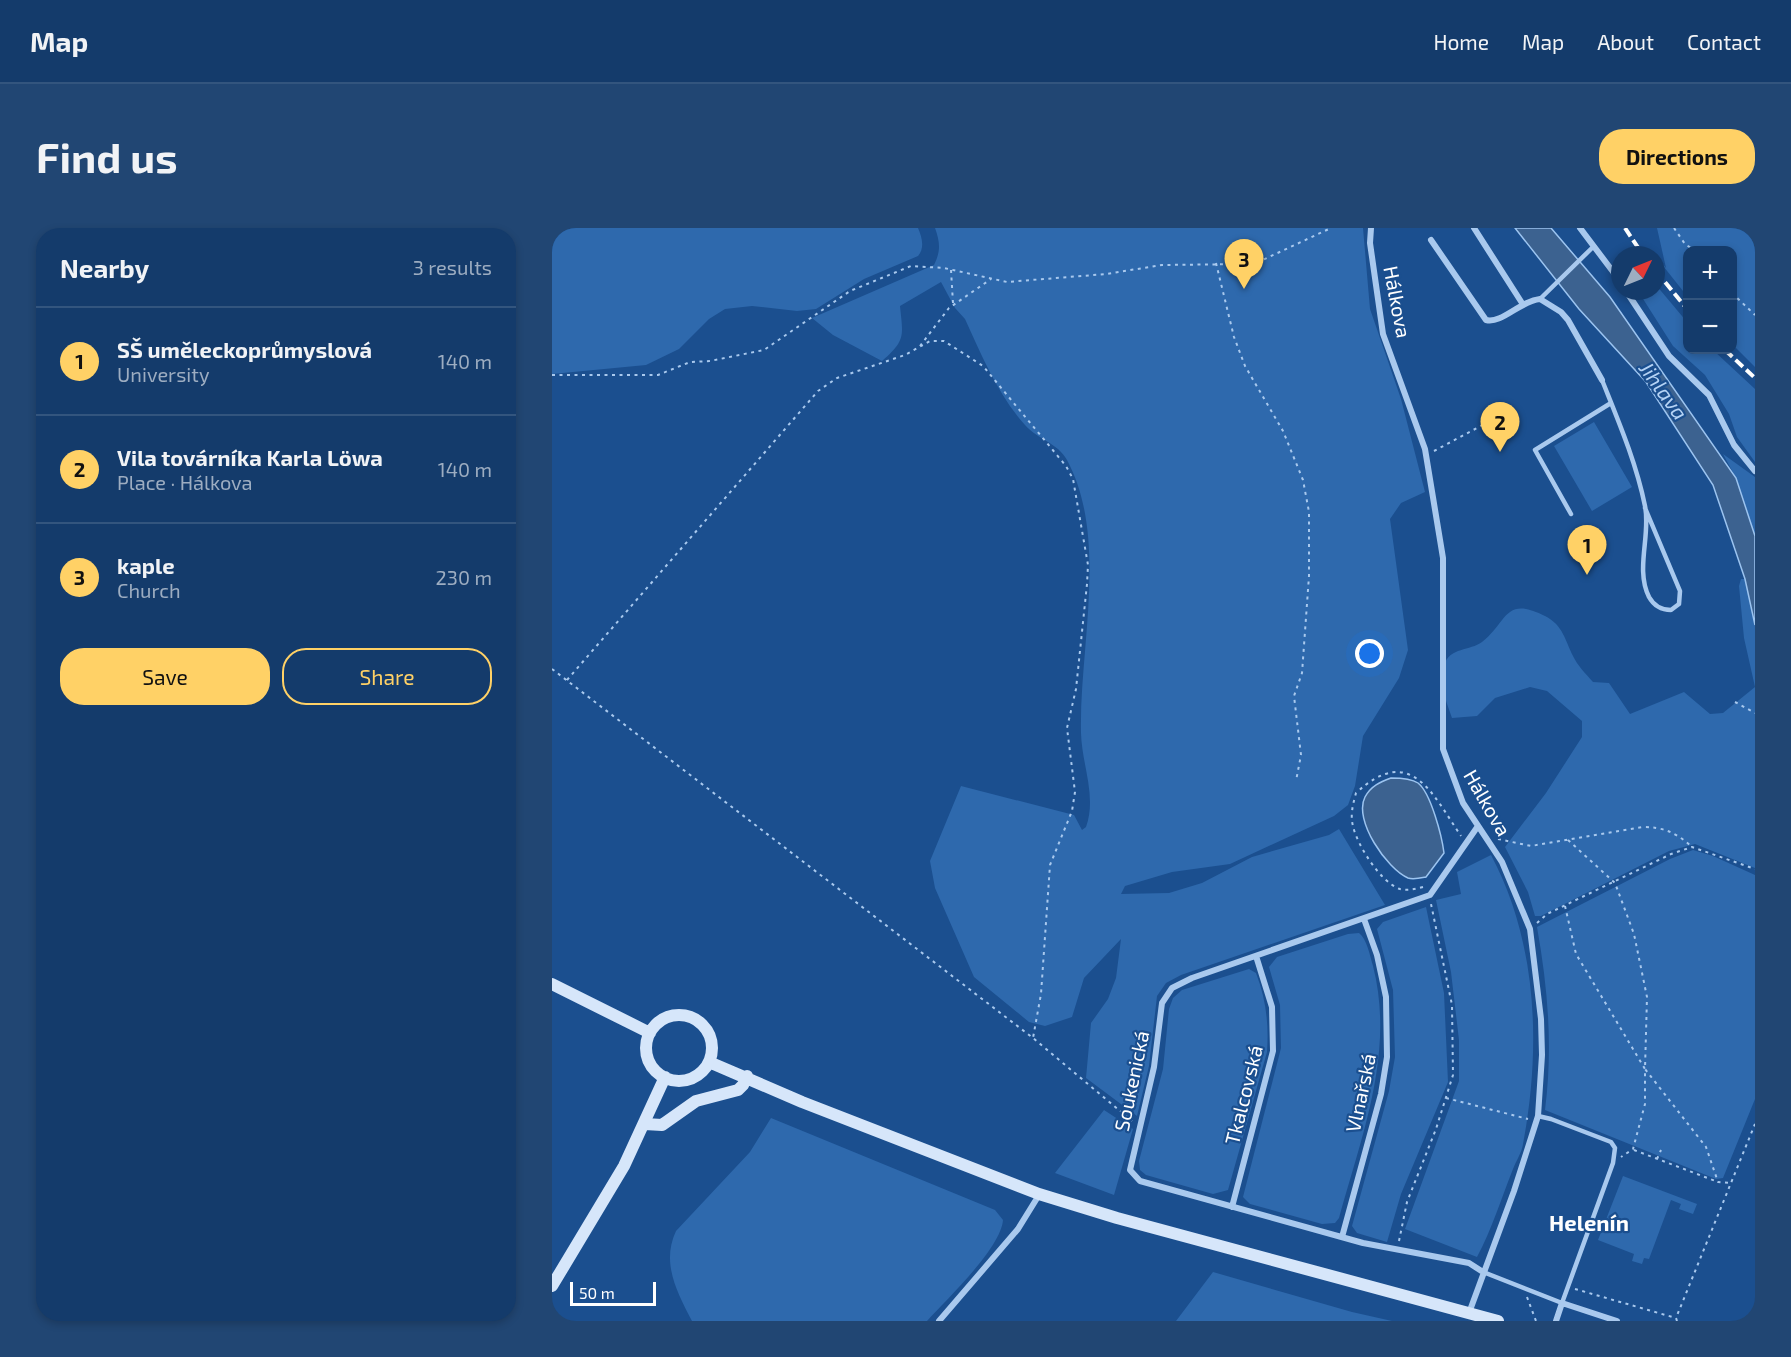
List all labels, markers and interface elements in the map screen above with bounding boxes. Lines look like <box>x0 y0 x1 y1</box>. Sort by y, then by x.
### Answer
text: Map <box>30 24 88 58</box>
text: Home <box>1433 29 1489 54</box>
text: Map <box>1522 29 1564 54</box>
text: About <box>1597 29 1654 54</box>
text: Contact <box>1687 29 1761 54</box>
button: Directions <box>1599 129 1755 184</box>
text: Find us <box>36 131 178 181</box>
pin: 3 <box>1224 239 1264 289</box>
north arrow <box>1611 246 1665 300</box>
map controls <box>1683 246 1737 354</box>
button: + <box>1683 246 1737 300</box>
text: Nearby <box>60 252 149 283</box>
text: 3 results <box>413 255 492 279</box>
street label: Hálkova <box>1379 264 1417 340</box>
button: − <box>1683 300 1737 354</box>
text: SŠ uměleckoprůmyslová <box>117 336 372 362</box>
text: 1 <box>75 349 84 373</box>
text: 140 m <box>438 349 492 373</box>
water label: Jihlava <box>1634 355 1694 424</box>
text: University <box>117 362 209 386</box>
pin: 2 <box>1480 402 1520 452</box>
text: Vila továrníka Karla Löwa <box>117 444 383 470</box>
text: 2 <box>74 457 85 481</box>
text: 140 m <box>438 457 492 481</box>
text: Place · Hálkova <box>117 470 253 494</box>
pin: 1 <box>1568 526 1606 575</box>
text: kaple <box>117 552 175 578</box>
text: 3 <box>74 565 85 589</box>
text: 230 m <box>436 565 492 589</box>
text: Church <box>117 578 181 602</box>
your location <box>1355 639 1384 668</box>
button: Save <box>60 648 270 705</box>
button: Share <box>282 648 492 705</box>
street label: Hálkova <box>1459 765 1516 840</box>
street label: Soukenická <box>1109 1028 1153 1133</box>
street label: Tkalcovská <box>1219 1043 1267 1147</box>
street label: Vlnařská <box>1340 1051 1380 1134</box>
district label: Helenín <box>1549 1209 1629 1235</box>
scale bar <box>570 1279 656 1306</box>
text: 50 m <box>579 1283 615 1302</box>

